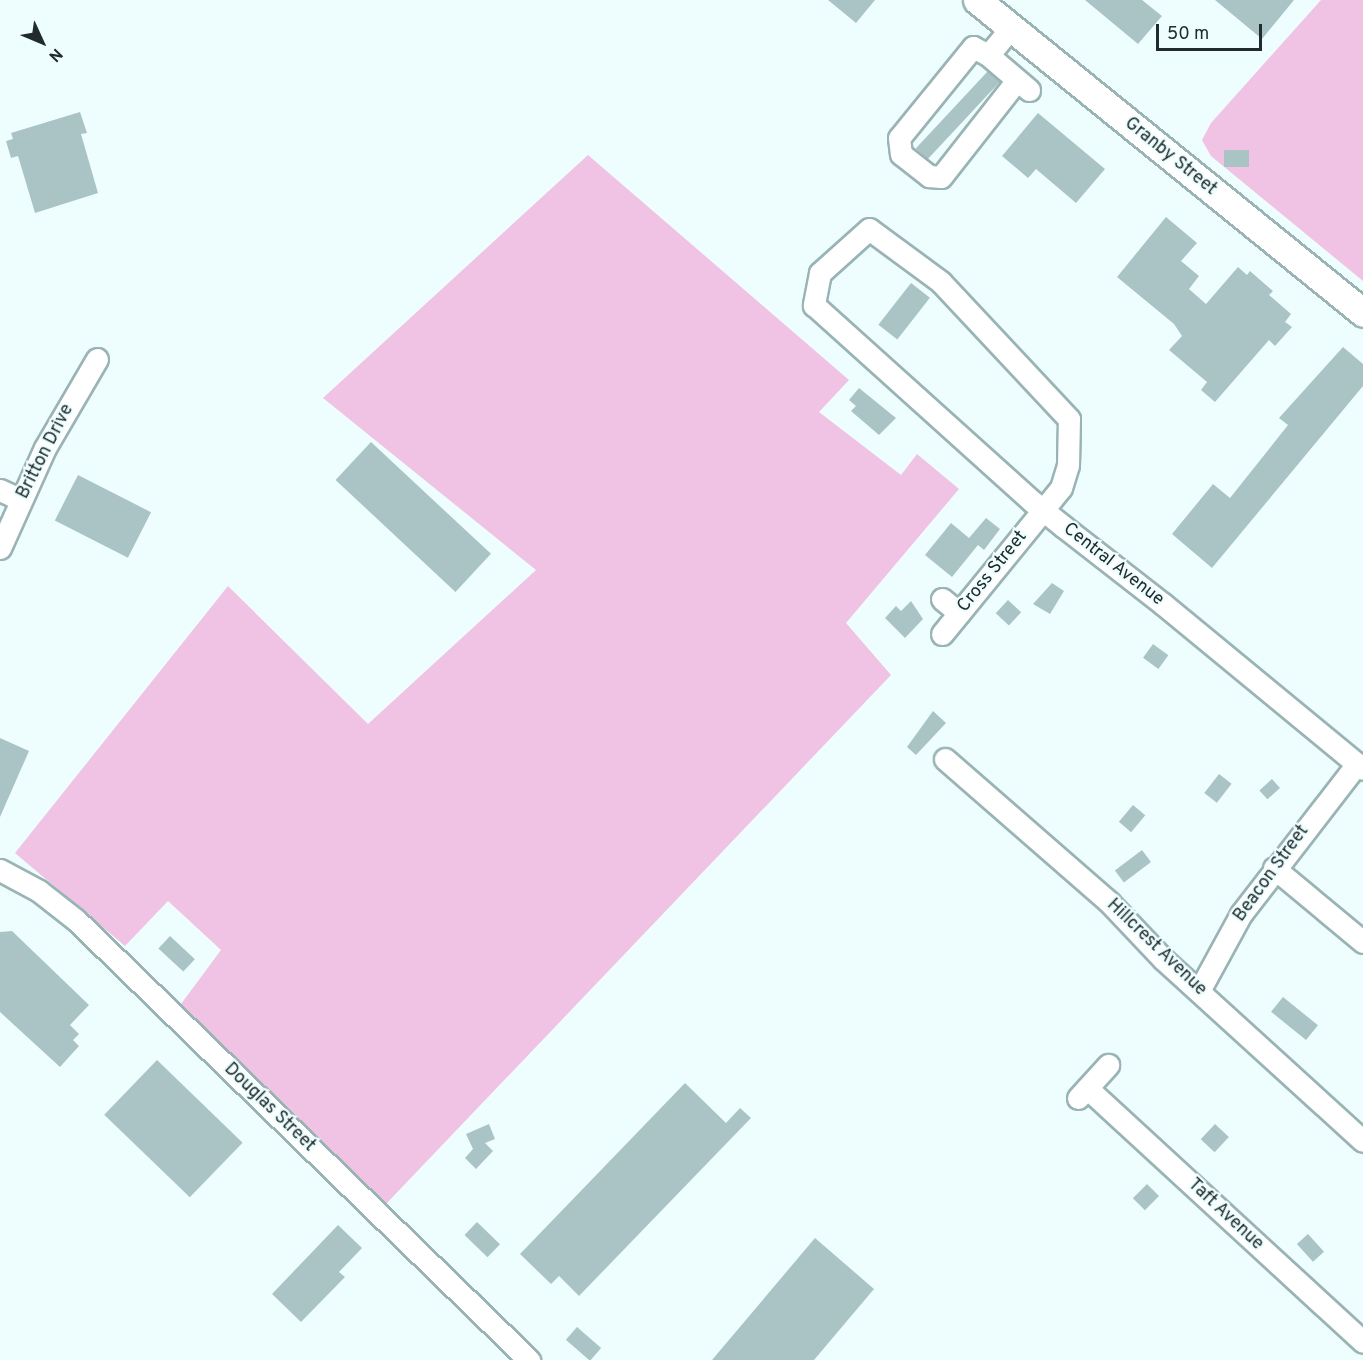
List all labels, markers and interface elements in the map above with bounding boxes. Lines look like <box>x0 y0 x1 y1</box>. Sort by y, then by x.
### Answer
north arrow <box>12 12 72 72</box>
scale bar <box>1159 12 1266 50</box>
text: 50 m <box>1167 23 1209 46</box>
text: N <box>44 43 66 66</box>
street label: Granby Street <box>1120 113 1220 201</box>
street label: Britton Drive <box>13 401 79 503</box>
street label: Central Avenue <box>1058 519 1168 611</box>
street label: Cross Street <box>954 527 1032 617</box>
street label: Beacon Street <box>1230 821 1314 927</box>
street label: Hillcrest Avenue <box>1101 895 1211 1001</box>
street label: Douglas Street <box>219 1059 319 1157</box>
street label: Taft Avenue <box>1182 1174 1268 1256</box>

